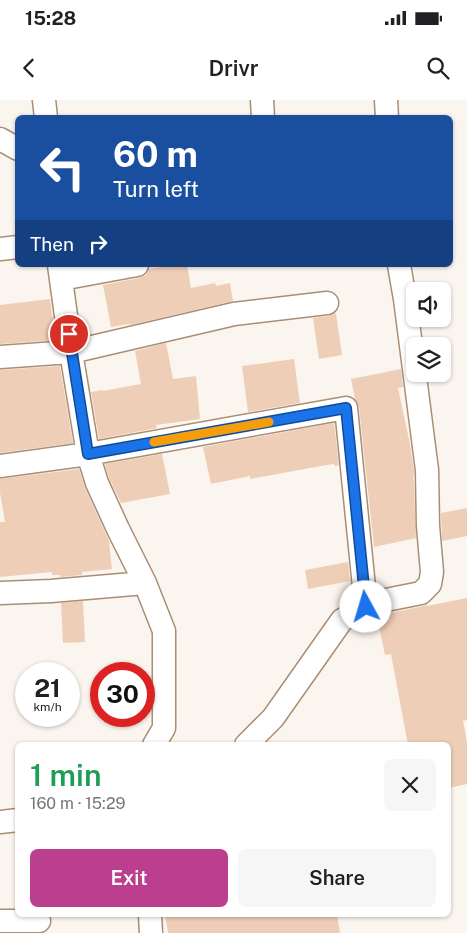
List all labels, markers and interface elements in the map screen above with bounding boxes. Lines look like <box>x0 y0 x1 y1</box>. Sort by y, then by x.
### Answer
text: 15:28 <box>25 7 76 29</box>
icon: back <box>15 54 43 82</box>
icon: search <box>424 54 452 82</box>
text: Drivr <box>208 55 259 81</box>
text: 60 m <box>113 134 198 175</box>
icon: left <box>30 135 95 200</box>
text: Turn left <box>113 176 199 202</box>
icon: right <box>84 230 112 258</box>
text: Then <box>30 233 74 255</box>
map controls <box>406 282 451 382</box>
button: sound <box>406 282 451 327</box>
pin <box>48 313 90 355</box>
icon: arrive <box>55 320 83 348</box>
button: layers <box>406 337 451 382</box>
position arrow <box>339 580 391 632</box>
speed limit sign: 30 <box>90 662 155 727</box>
text: 21 <box>34 673 61 703</box>
text: km/h <box>33 700 62 714</box>
text: 1 min <box>30 757 101 793</box>
button: close <box>384 759 436 811</box>
text: 160 m · 15:29 <box>30 794 125 813</box>
button: Exit <box>30 849 228 907</box>
button: Share <box>238 849 436 907</box>

